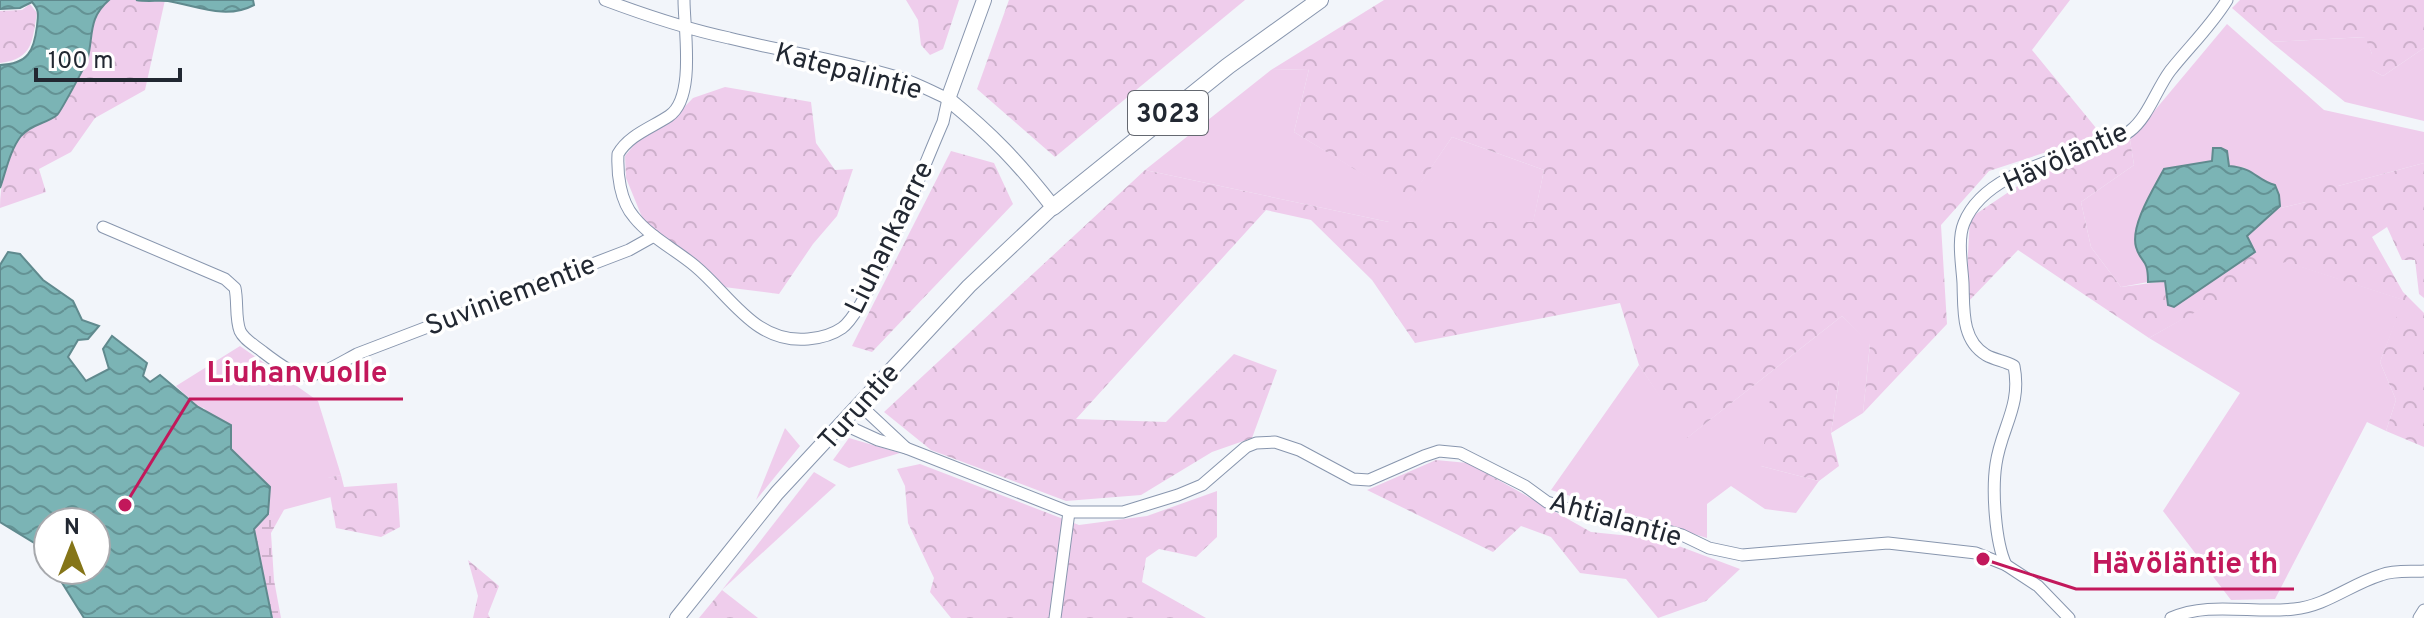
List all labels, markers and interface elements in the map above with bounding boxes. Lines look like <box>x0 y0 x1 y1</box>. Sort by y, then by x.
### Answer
scale bar <box>36 32 180 82</box>
street label: Katepalintie <box>771 36 926 110</box>
text: 100 m <box>48 47 114 77</box>
road number: 3023 <box>1128 91 1208 135</box>
street label: Hävöläntie <box>1998 115 2134 202</box>
street label: Liuhankaarre <box>838 156 943 321</box>
street label: Suviniementie <box>421 248 601 346</box>
callout: Liuhanvuolle <box>190 345 403 399</box>
text: Liuhanvuolle <box>207 356 387 393</box>
street label: Turuntie <box>812 357 909 459</box>
street label: Ahtialantie <box>1545 485 1686 557</box>
north arrow <box>32 506 112 586</box>
text: N <box>64 515 80 542</box>
callout: Hävöläntie th <box>2076 535 2294 589</box>
text: Hävöläntie th <box>2092 547 2278 584</box>

